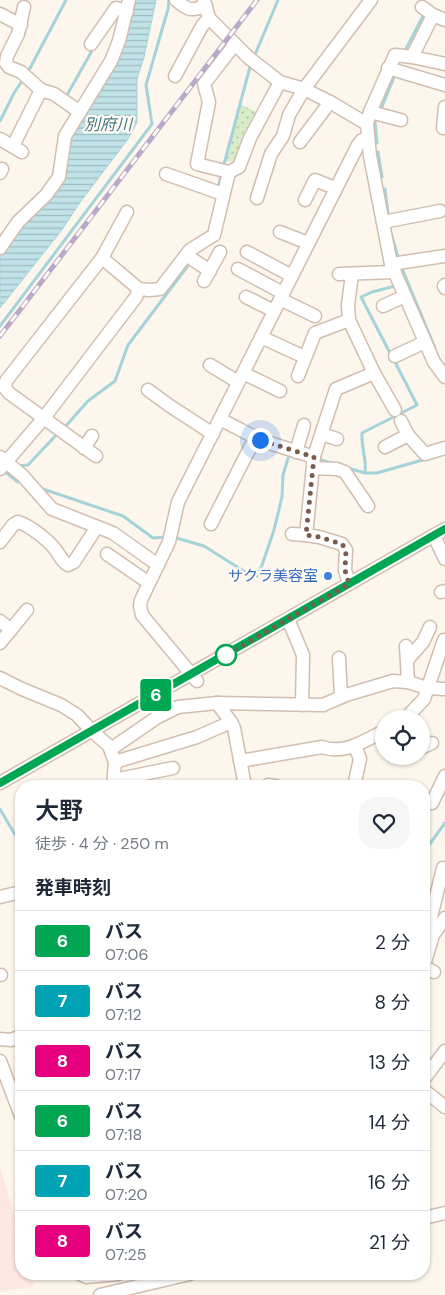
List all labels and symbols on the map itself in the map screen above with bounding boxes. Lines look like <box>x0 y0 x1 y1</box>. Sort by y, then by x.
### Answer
water label: 別府川 <box>84 114 134 135</box>
your location <box>248 428 273 453</box>
place label: サクラ美容室 <box>228 566 318 586</box>
marker: サクラ美容室 <box>322 570 334 582</box>
unlabelled marker <box>215 644 237 666</box>
line badge: 6 <box>140 679 172 711</box>

